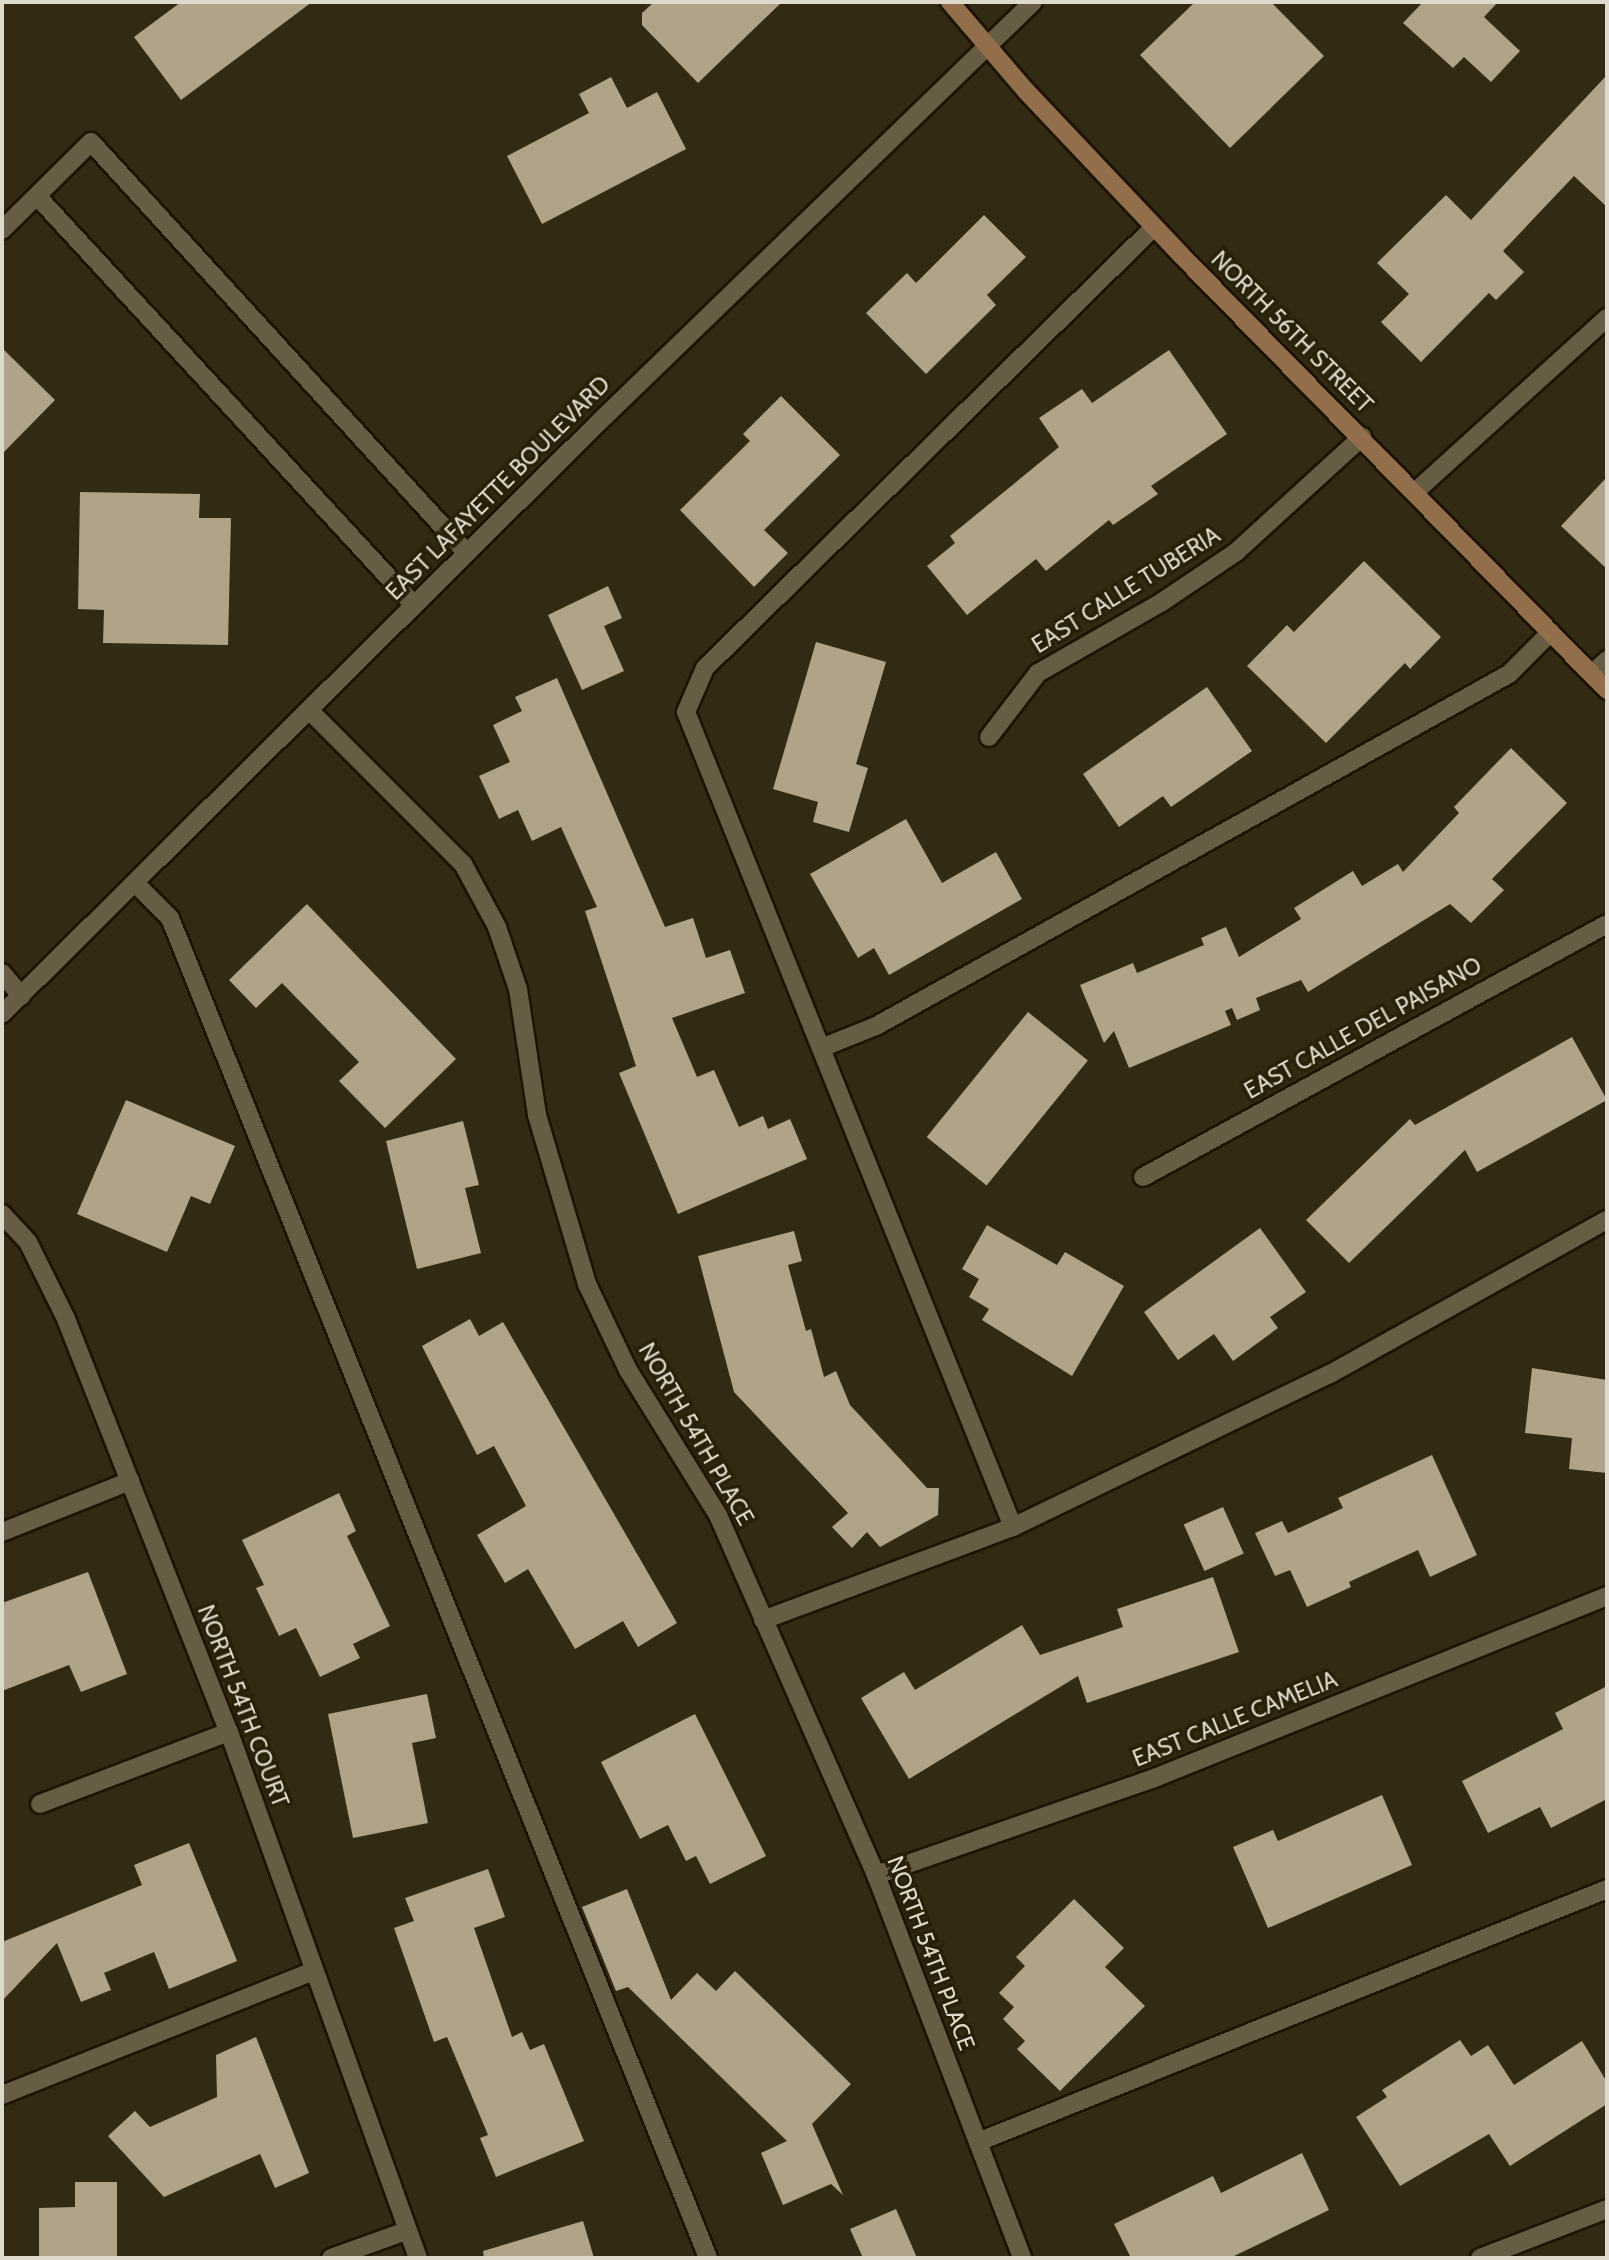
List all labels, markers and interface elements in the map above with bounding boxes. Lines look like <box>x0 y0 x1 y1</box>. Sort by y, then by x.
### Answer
street label: NORTH 56TH STREET <box>1206 246 1378 418</box>
street label: EAST LAFAYETTE BOULEVARD <box>380 370 616 606</box>
street label: EAST CALLE TUBERIA <box>1027 521 1225 659</box>
street label: EAST CALLE DEL PAISANO <box>1240 951 1486 1105</box>
street label: NORTH 54TH PLACE <box>633 1338 759 1530</box>
street label: NORTH 54TH COURT <box>192 1601 294 1811</box>
street label: EAST CALLE CAMELIA <box>1129 1665 1341 1773</box>
street label: NORTH 54TH PLACE <box>881 1852 981 2054</box>

